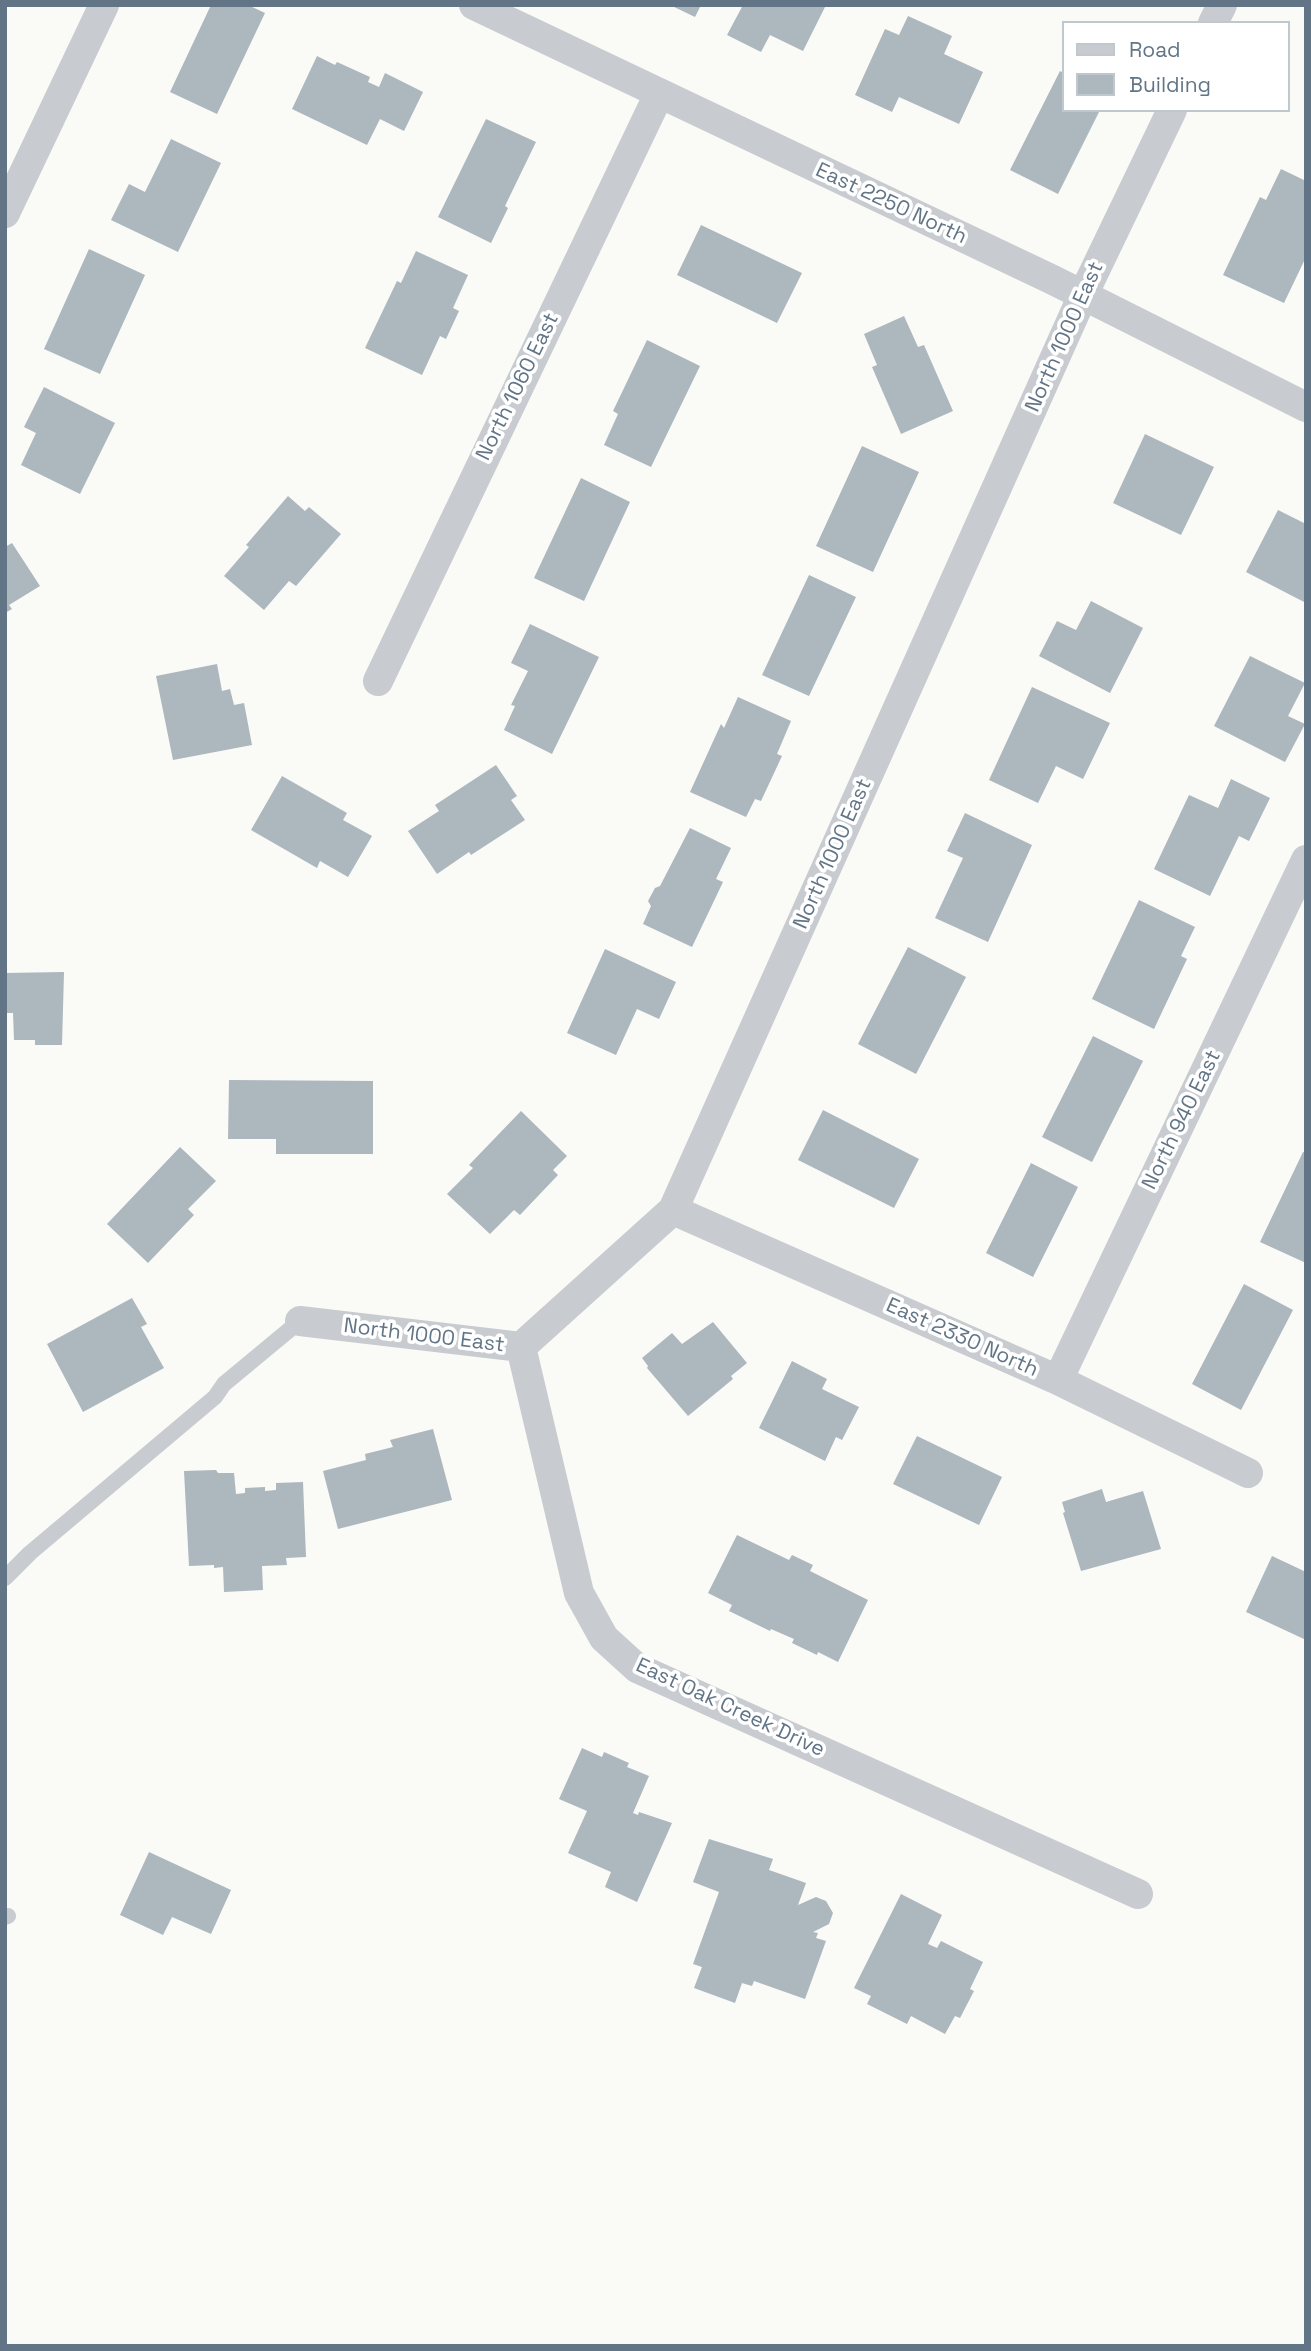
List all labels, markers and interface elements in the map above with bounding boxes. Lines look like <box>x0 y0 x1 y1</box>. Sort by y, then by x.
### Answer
legend <box>1062 21 1290 112</box>
text: Road <box>1129 36 1181 63</box>
text: Building <box>1129 71 1211 98</box>
street label: East 2250 North <box>811 158 971 250</box>
street label: North 1000 East <box>1021 258 1109 416</box>
street label: North 1060 East <box>471 309 565 465</box>
street label: North 1000 East <box>789 775 877 933</box>
street label: North 940 East <box>1137 1046 1227 1194</box>
street label: East 2330 North <box>882 1293 1042 1383</box>
street label: North 1000 East <box>342 1314 506 1358</box>
street label: East Oak Creek Drive <box>632 1653 828 1763</box>

